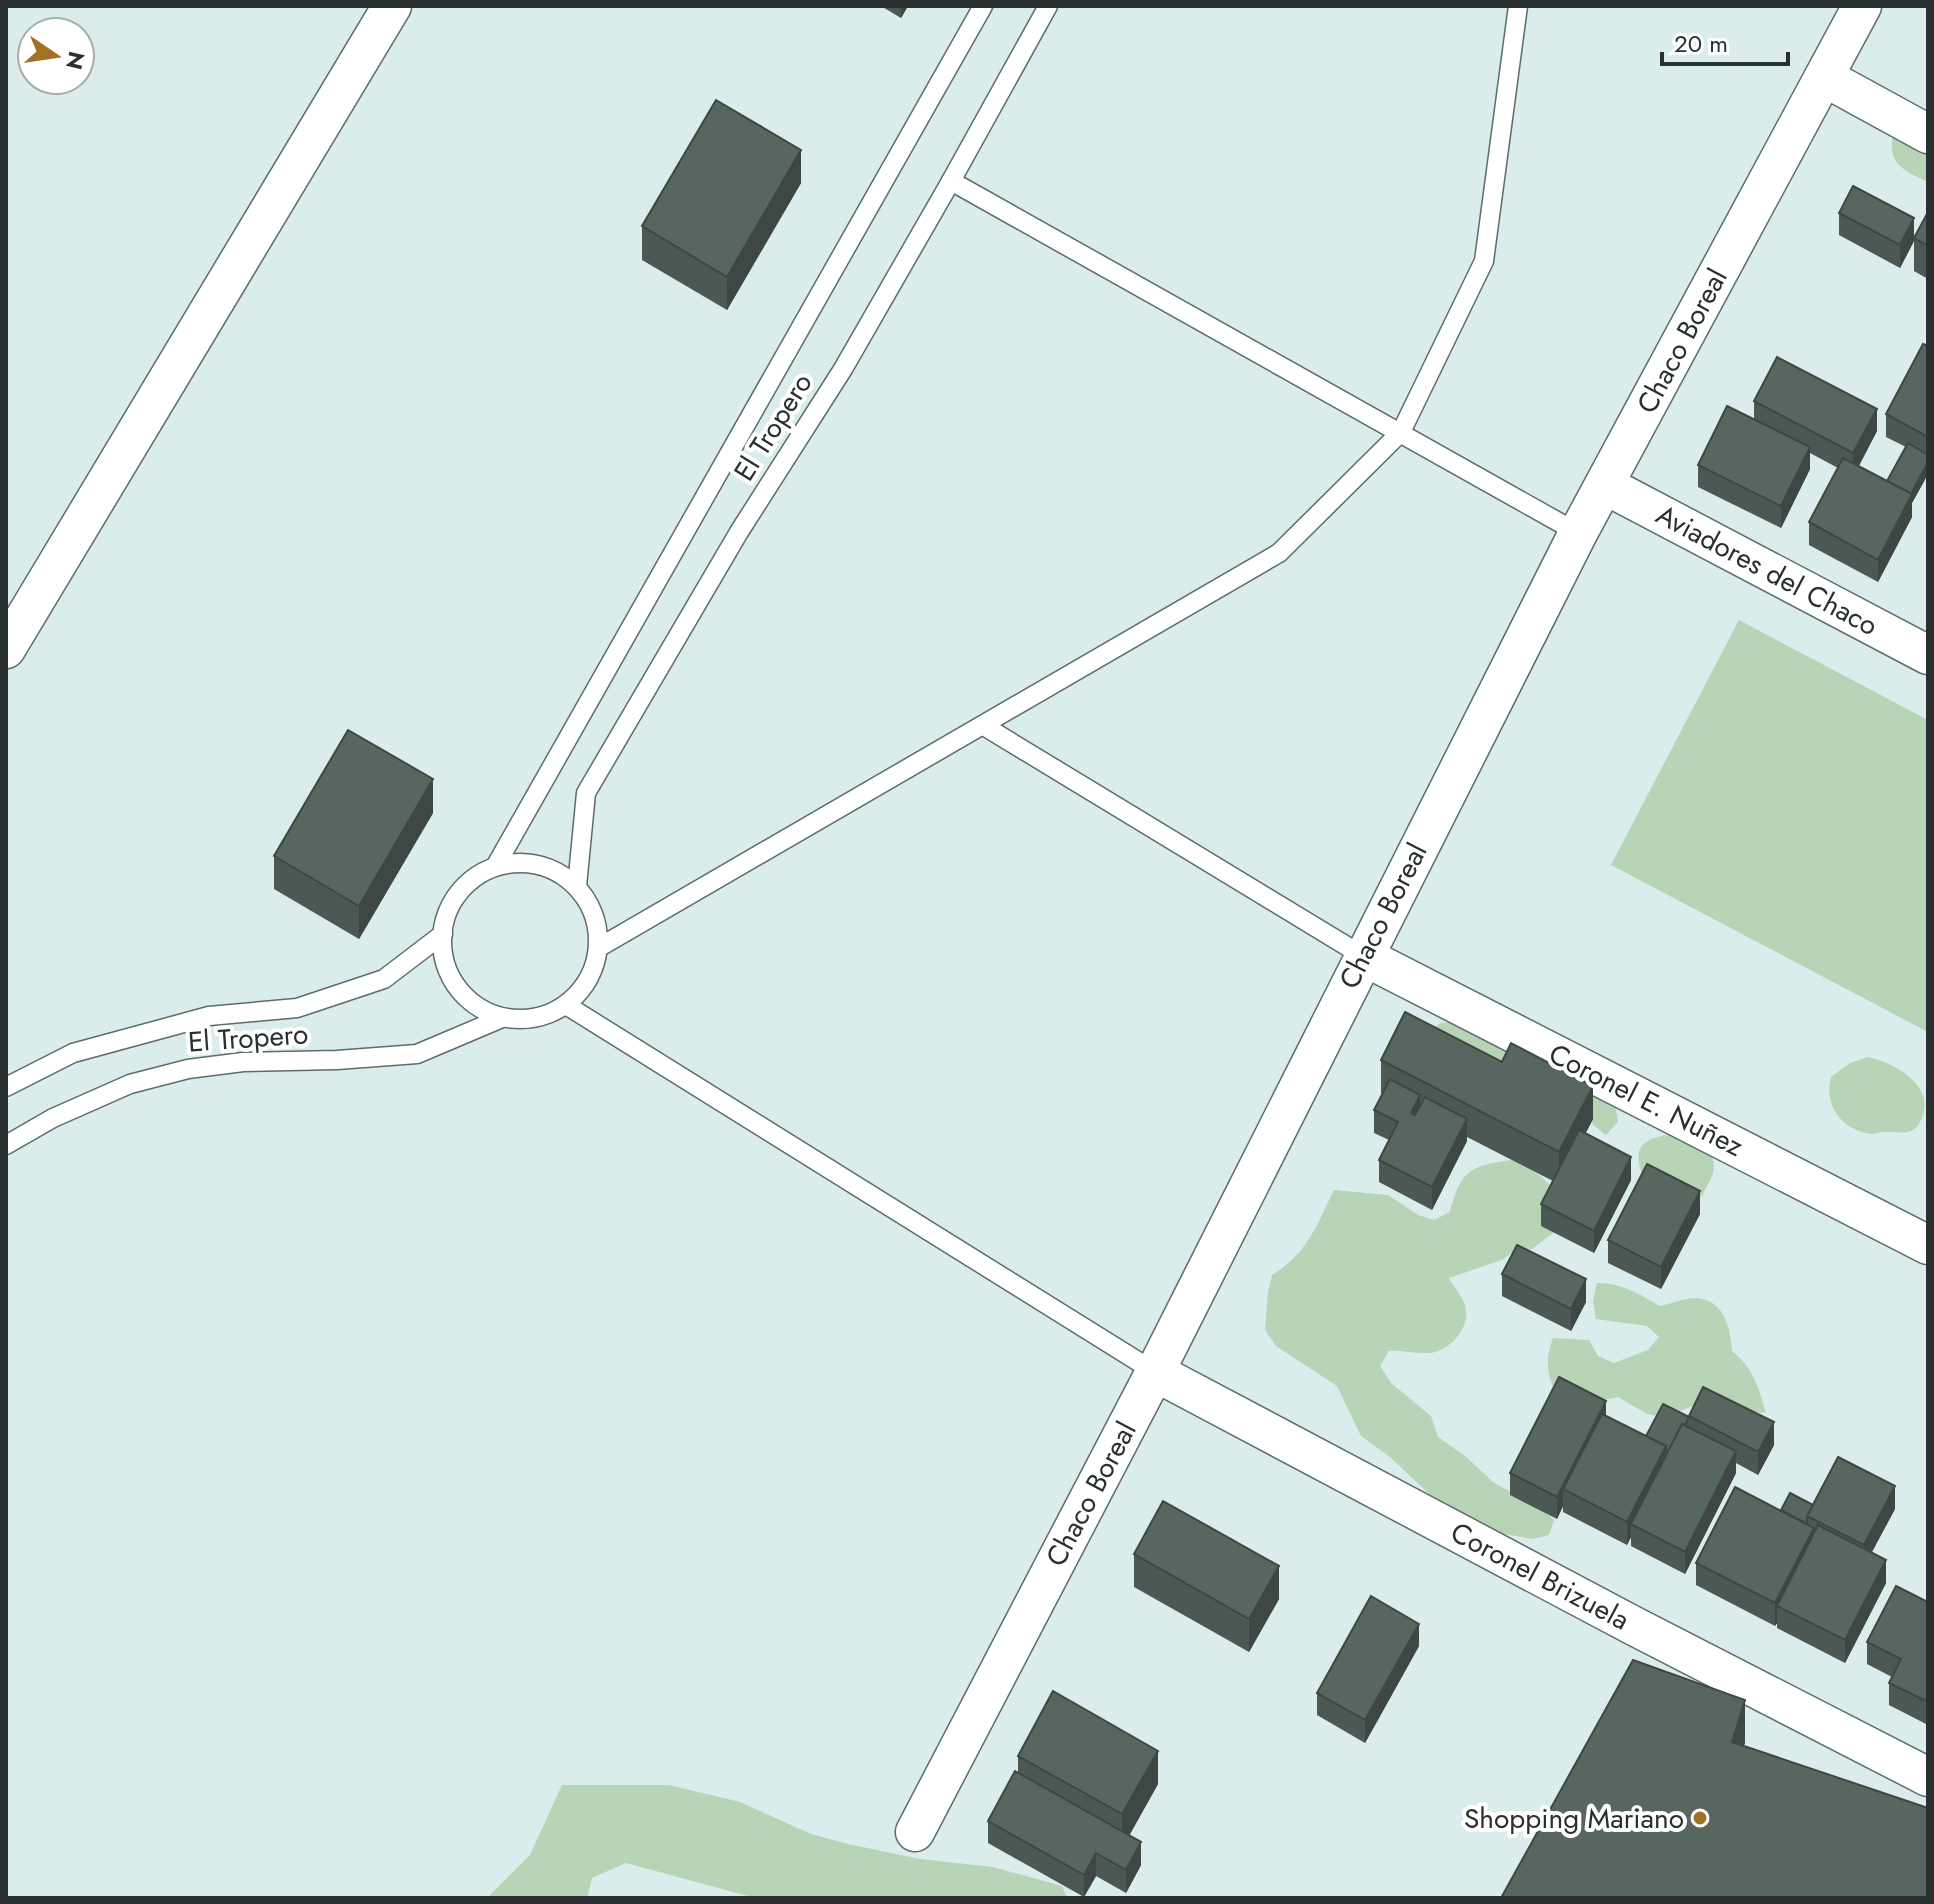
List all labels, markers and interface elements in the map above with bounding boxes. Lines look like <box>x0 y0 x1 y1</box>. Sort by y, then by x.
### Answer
north arrow <box>16 16 96 96</box>
scale bar <box>1662 16 1788 66</box>
text: 20 m <box>1674 26 1728 61</box>
text: N <box>58 48 93 73</box>
street label: Chaco Boreal <box>1627 261 1737 421</box>
street label: El Tropero <box>724 365 822 489</box>
street label: Aviadores del Chaco <box>1649 494 1885 646</box>
street label: Chaco Boreal <box>1329 836 1437 996</box>
street label: El Tropero <box>187 1013 309 1063</box>
street label: Coronel E. Nuñez <box>1542 1033 1750 1167</box>
street label: Chaco Boreal <box>1036 1414 1146 1574</box>
street label: Coronel Brizuela <box>1443 1512 1637 1640</box>
place label: Shopping Mariano <box>1464 1798 1684 1839</box>
marker: Shopping Mariano <box>1691 1809 1709 1827</box>

